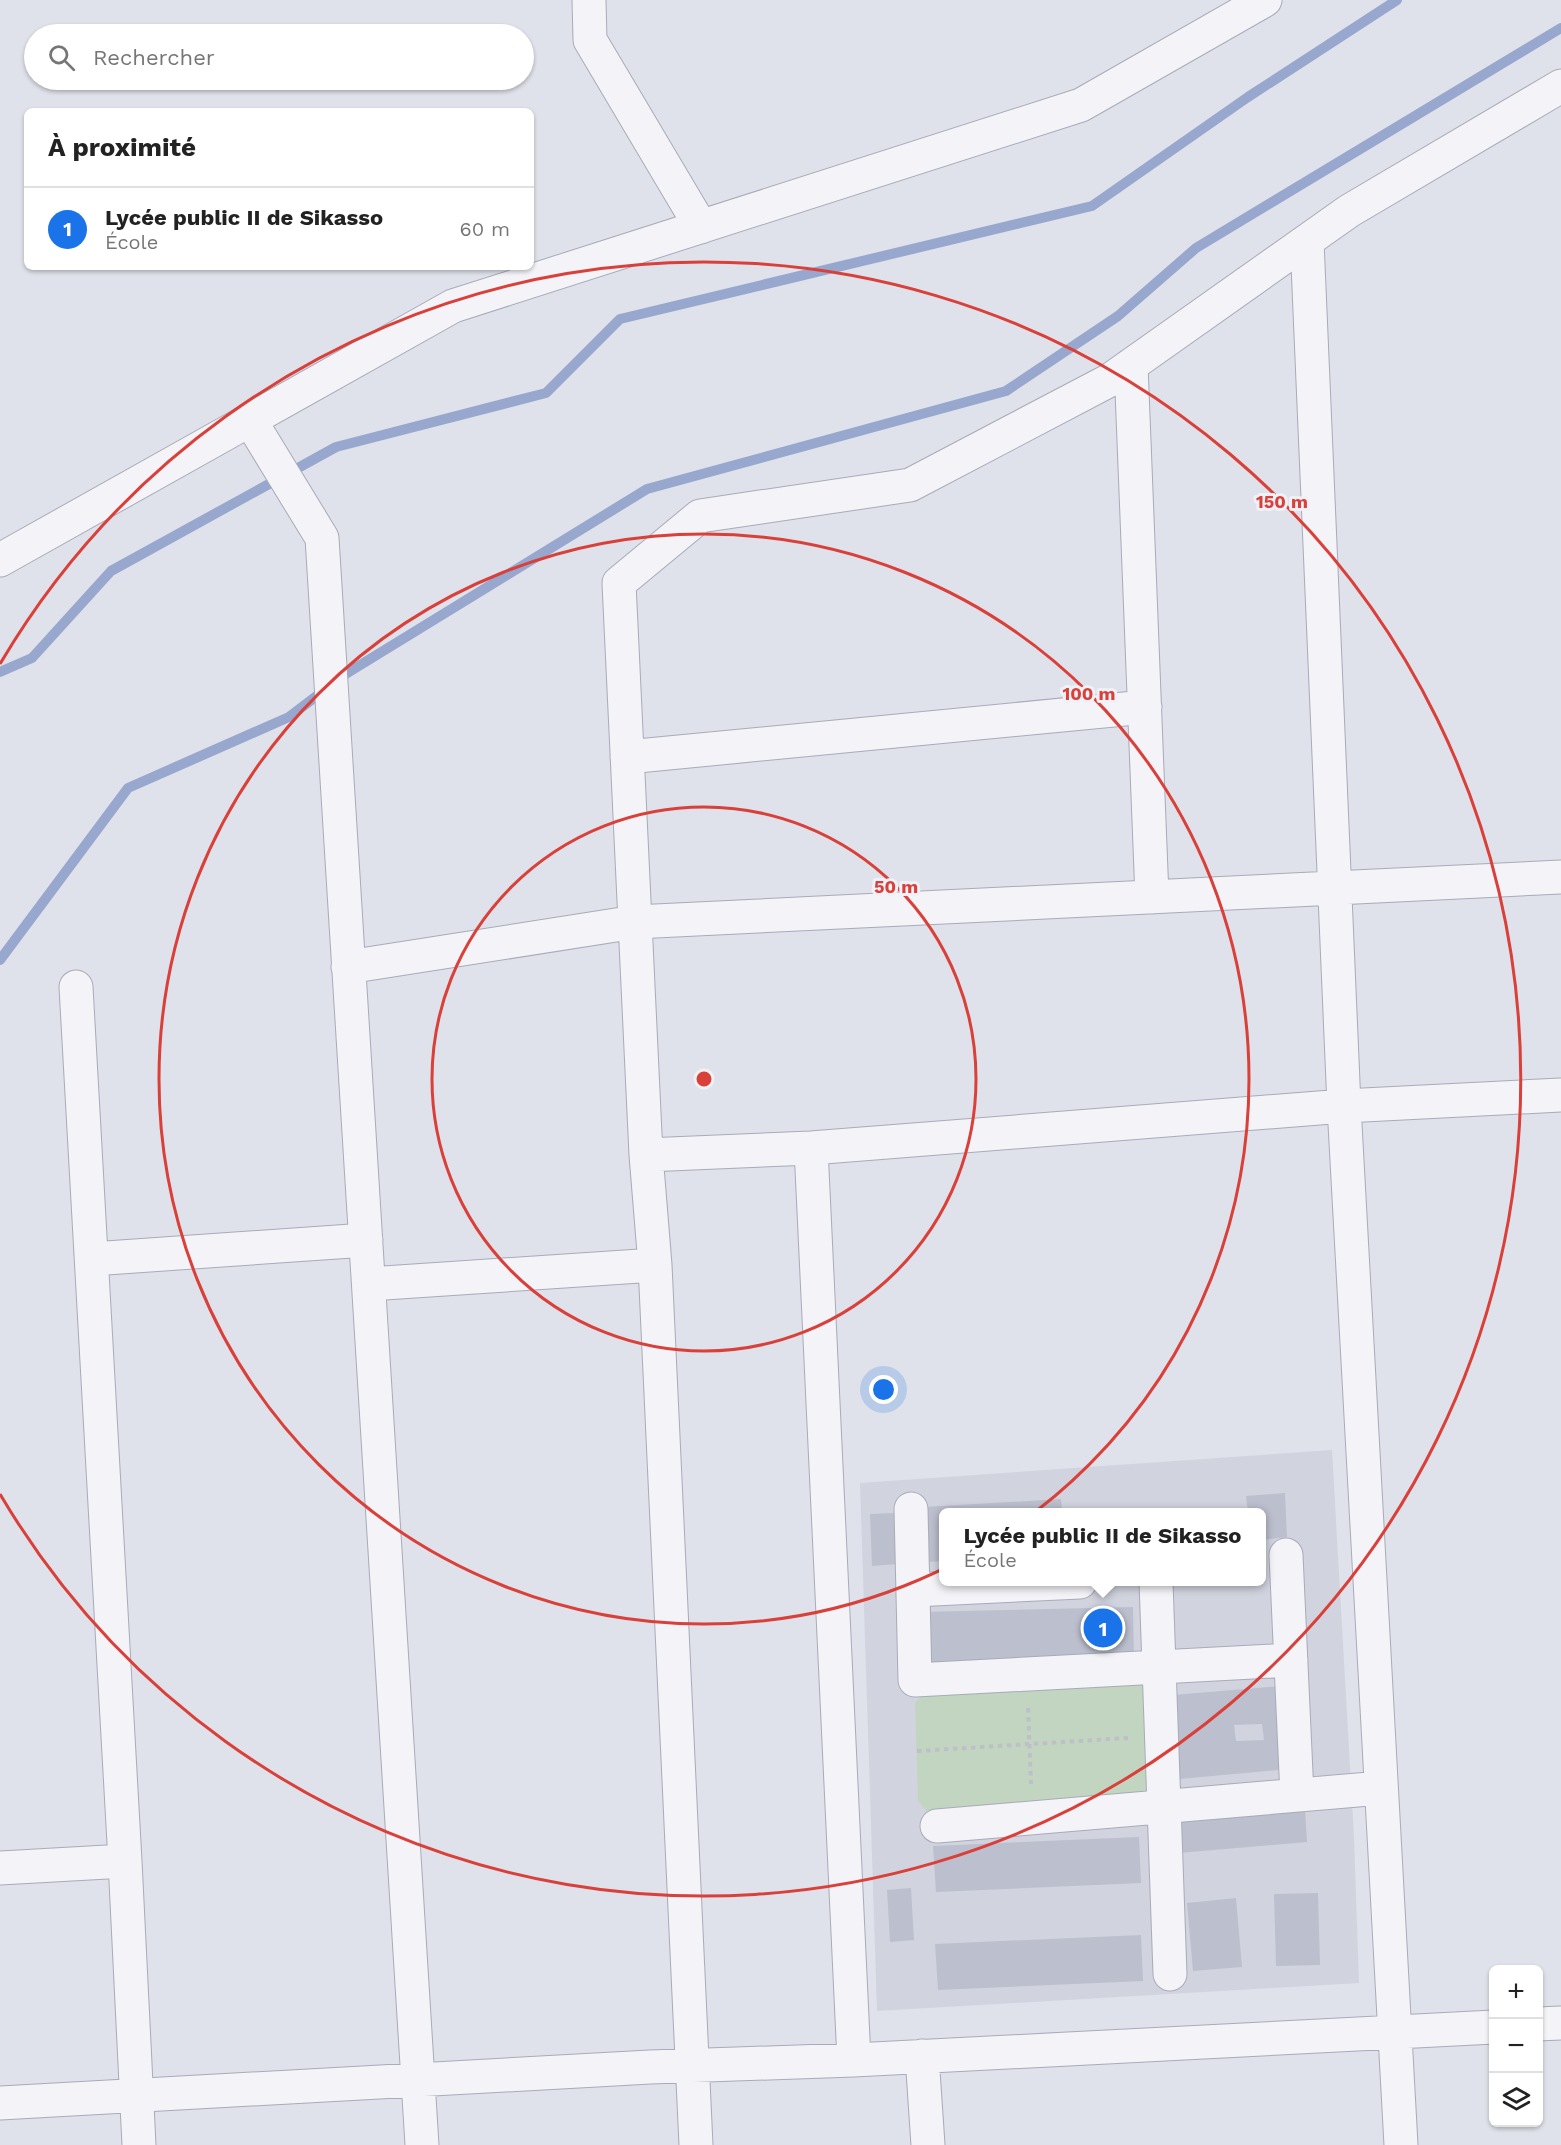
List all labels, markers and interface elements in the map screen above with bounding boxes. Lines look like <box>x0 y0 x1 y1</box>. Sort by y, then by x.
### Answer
search box <box>24 24 534 90</box>
icon: search <box>45 41 78 74</box>
text: Rechercher <box>93 45 215 70</box>
text: À proximité <box>48 132 196 162</box>
text: Lycée public II de Sikasso <box>105 205 383 230</box>
text: 1 <box>63 217 72 241</box>
text: 60 m <box>460 217 510 241</box>
text: École <box>105 230 158 254</box>
text: 150 m <box>1256 491 1308 512</box>
text: 100 m <box>1062 683 1116 704</box>
text: 50 m <box>874 876 918 897</box>
centre of rings <box>694 1069 714 1089</box>
your location <box>869 1375 898 1404</box>
popup <box>939 1508 1266 1586</box>
text: Lycée public II de Sikasso <box>963 1523 1242 1548</box>
text: École <box>963 1548 1017 1572</box>
pin: 1 <box>1084 1606 1122 1650</box>
map controls <box>1489 1965 1543 2127</box>
button: + <box>1489 1965 1543 2019</box>
button: − <box>1489 2019 1543 2073</box>
button: layers <box>1489 2073 1543 2127</box>

